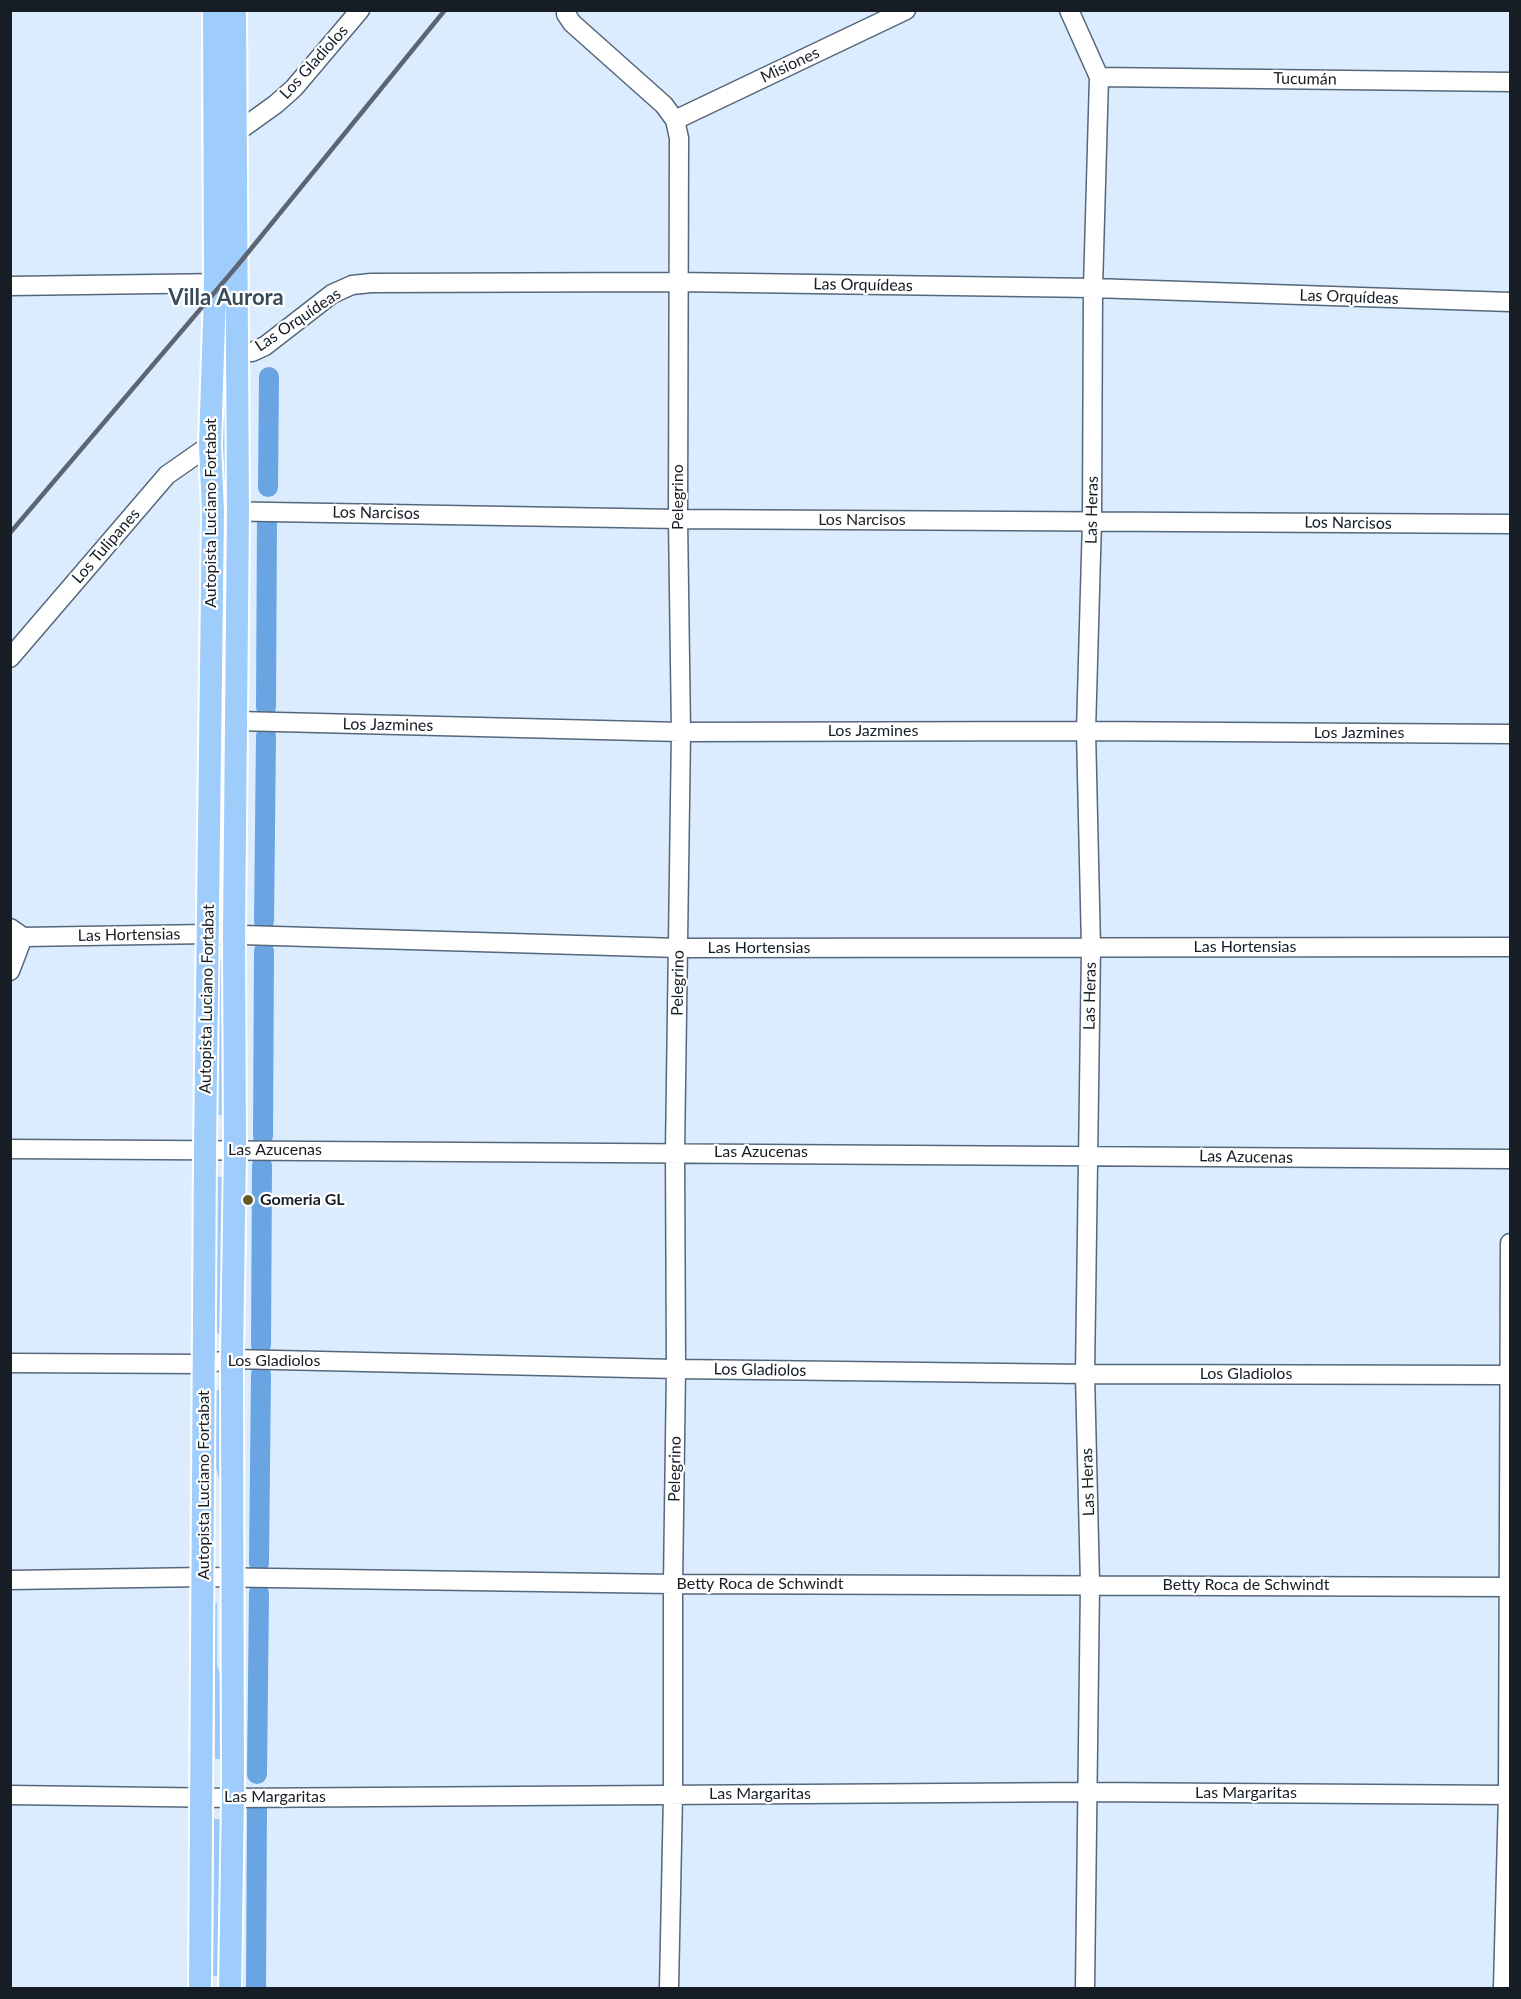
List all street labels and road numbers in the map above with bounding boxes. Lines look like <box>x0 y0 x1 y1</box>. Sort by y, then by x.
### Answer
street label: Los Gladiolos <box>276 21 352 103</box>
street label: Misiones <box>758 43 822 87</box>
street label: Tucumán <box>1273 69 1337 89</box>
street label: Las Orquídeas <box>813 275 913 295</box>
street label: Las Orquídeas <box>251 284 345 356</box>
street label: Las Orquídeas <box>1299 286 1399 308</box>
street label: Autopista Luciano Fortabat <box>201 418 221 608</box>
street label: Pelegrino <box>668 464 688 530</box>
street label: Las Heras <box>1082 476 1102 544</box>
street label: Los Narcisos <box>332 503 420 523</box>
street label: Los Tulipanes <box>68 505 144 587</box>
street label: Los Narcisos <box>818 510 906 530</box>
street label: Los Narcisos <box>1304 513 1392 533</box>
street label: Los Jazmines <box>343 715 433 735</box>
street label: Los Jazmines <box>828 721 918 741</box>
street label: Los Jazmines <box>1314 723 1404 743</box>
street label: Autopista Luciano Fortabat <box>196 904 218 1094</box>
street label: Las Hortensias <box>77 925 181 945</box>
street label: Las Hortensias <box>1194 937 1296 957</box>
street label: Las Hortensias <box>708 938 810 958</box>
street label: Pelegrino <box>668 950 688 1016</box>
street label: Las Heras <box>1080 962 1100 1030</box>
street label: Las Azucenas <box>228 1140 322 1160</box>
street label: Las Azucenas <box>714 1142 808 1162</box>
street label: Las Azucenas <box>1199 1147 1293 1167</box>
street label: Los Gladiolos <box>228 1351 320 1371</box>
street label: Los Gladiolos <box>713 1360 807 1380</box>
street label: Los Gladiolos <box>1200 1364 1292 1384</box>
street label: Autopista Luciano Fortabat <box>194 1390 214 1580</box>
street label: Pelegrino <box>665 1436 685 1502</box>
street label: Las Heras <box>1077 1448 1099 1516</box>
street label: Betty Roca de Schwindt <box>677 1574 843 1594</box>
street label: Betty Roca de Schwindt <box>1163 1575 1329 1595</box>
street label: Las Margaritas <box>1195 1783 1297 1803</box>
street label: Las Margaritas <box>709 1784 811 1804</box>
street label: Las Margaritas <box>224 1787 326 1807</box>

